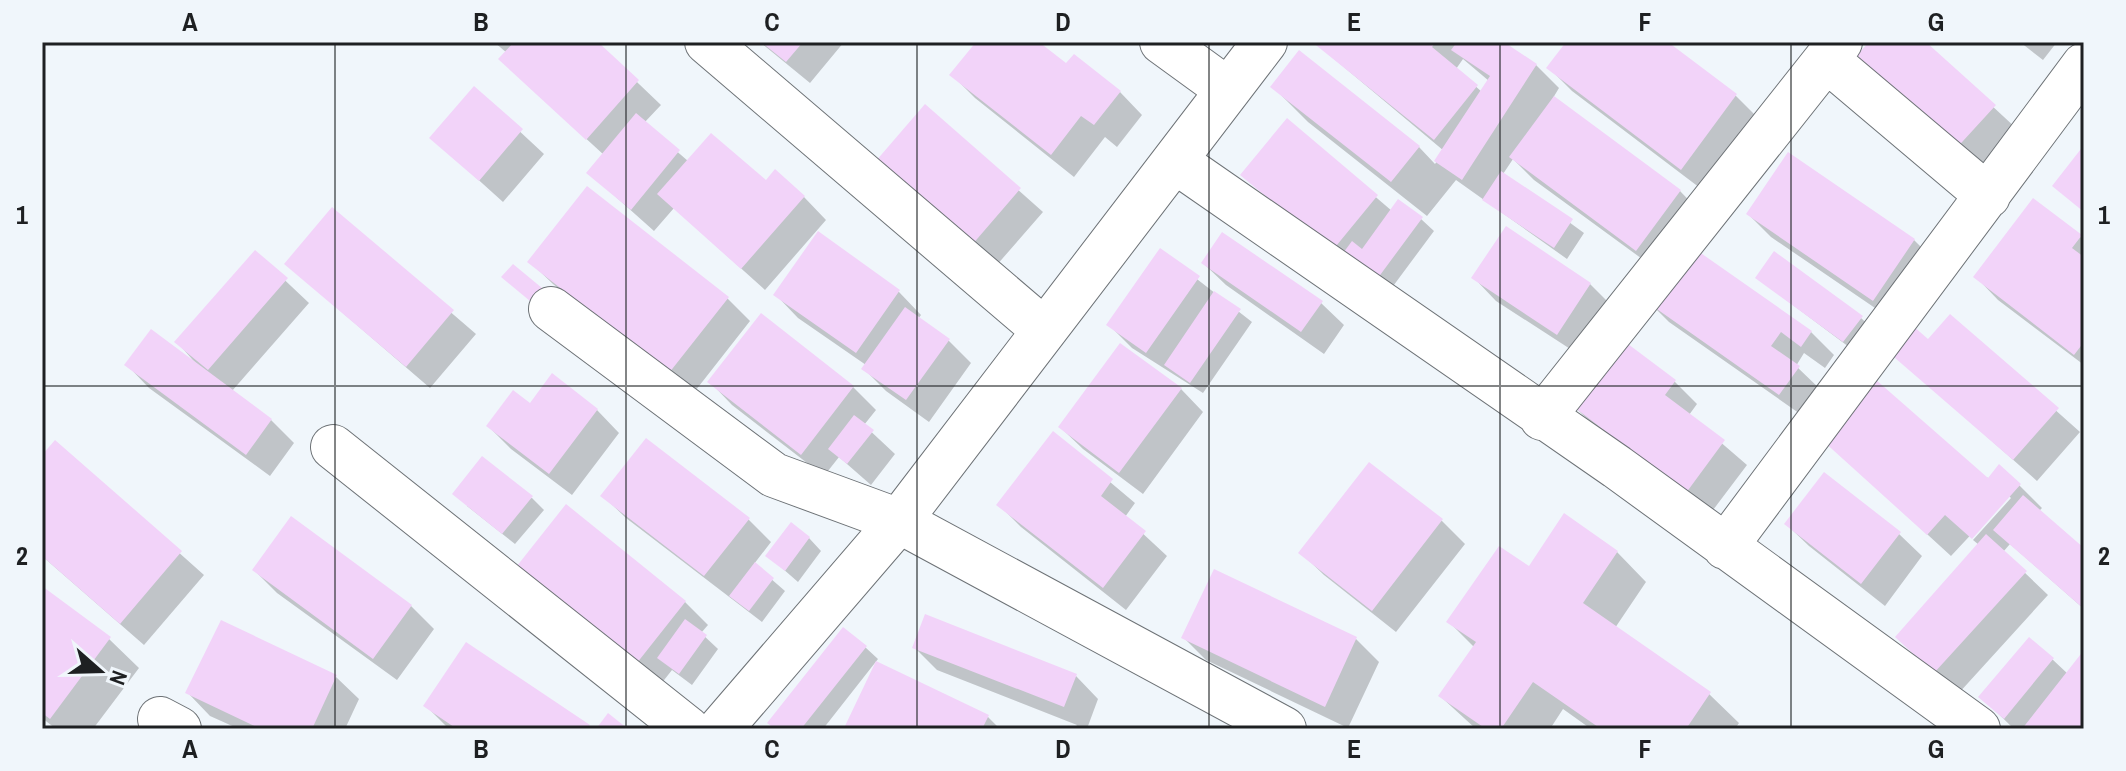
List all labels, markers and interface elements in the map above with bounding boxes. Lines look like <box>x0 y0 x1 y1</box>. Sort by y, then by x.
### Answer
text: A <box>182 4 198 39</box>
text: B <box>473 4 489 39</box>
text: C <box>764 4 780 39</box>
text: D <box>1055 4 1071 39</box>
text: E <box>1347 4 1361 39</box>
text: F <box>1638 4 1652 39</box>
text: G <box>1928 4 1944 39</box>
text: 1 <box>16 197 28 232</box>
text: 1 <box>2098 197 2110 232</box>
text: 2 <box>16 538 28 573</box>
text: 2 <box>2098 538 2110 573</box>
north arrow <box>60 631 140 711</box>
text: N <box>102 667 135 689</box>
text: A <box>182 731 198 766</box>
text: B <box>473 731 489 766</box>
text: C <box>764 731 780 766</box>
text: D <box>1055 731 1071 766</box>
text: E <box>1347 731 1361 766</box>
text: F <box>1638 731 1652 766</box>
text: G <box>1928 731 1944 766</box>

